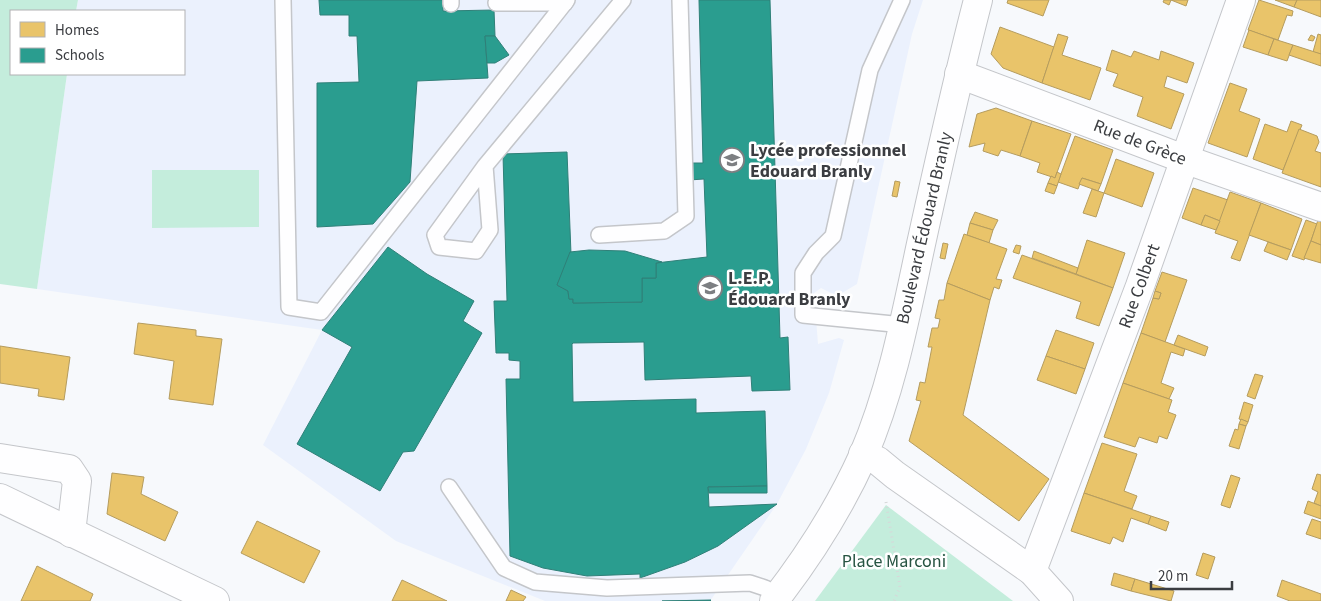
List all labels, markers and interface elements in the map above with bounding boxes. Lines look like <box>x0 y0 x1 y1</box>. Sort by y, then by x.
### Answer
legend <box>10 10 185 75</box>
text: Homes <box>55 20 99 41</box>
text: Schools <box>55 45 104 66</box>
street label: Rue de Grèce <box>1090 113 1190 172</box>
street label: Boulevard Édouard Branly <box>890 129 959 327</box>
place label: Lycée professionnel Edouard Branly <box>750 138 906 184</box>
school or university icon: Lycée professionnel Edouard Branly <box>719 147 745 173</box>
street label: Rue Colbert <box>1113 240 1166 332</box>
place label: L.E.P. Édouard Branly <box>728 266 851 312</box>
school or university icon: L.E.P. Édouard Branly <box>697 275 723 301</box>
park label: Place Marconi <box>842 549 946 574</box>
scale bar <box>1151 558 1232 590</box>
text: 20 m <box>1158 566 1188 587</box>

